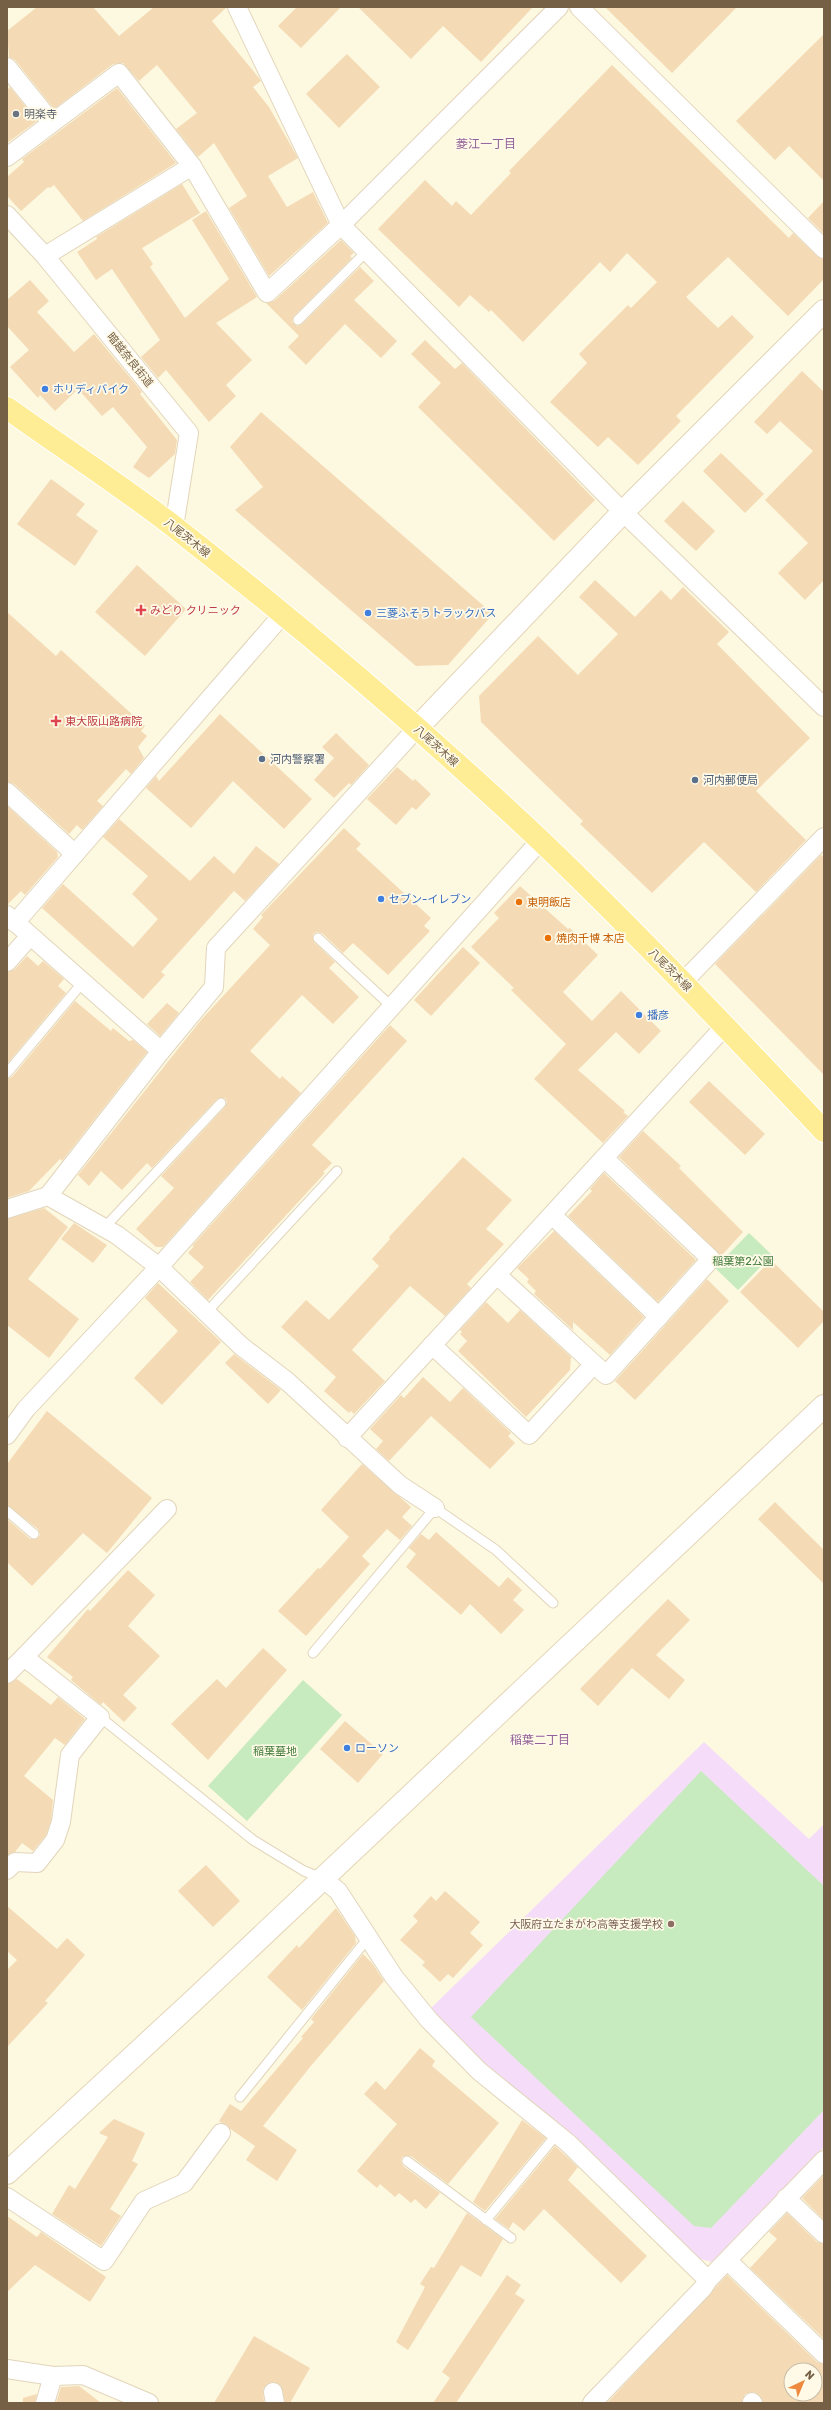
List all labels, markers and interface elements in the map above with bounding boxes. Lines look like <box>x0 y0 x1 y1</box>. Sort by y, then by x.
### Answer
place label: 明楽寺 <box>24 108 57 121</box>
marker: 明楽寺 <box>11 109 21 119</box>
district label: 菱江一丁目 <box>456 137 516 151</box>
street label: 暗越奈良街道 <box>104 330 156 390</box>
place label: ホリディバイク <box>53 383 129 396</box>
marker: ホリディバイク <box>40 384 50 394</box>
street label: 八尾茨木線 <box>161 516 213 560</box>
marker: みどり クリニック <box>135 604 147 616</box>
place label: みどり クリニック <box>150 604 241 617</box>
place label: 三菱ふそうトラックバス <box>376 607 496 620</box>
marker: 三菱ふそうトラックバス <box>363 608 373 618</box>
marker: 東大阪山路病院 <box>50 715 62 727</box>
place label: 東大阪山路病院 <box>65 715 142 728</box>
street label: 八尾茨木線 <box>411 723 461 769</box>
place label: 河内警察署 <box>270 753 325 766</box>
marker: 河内警察署 <box>257 754 267 764</box>
place label: 河内郵便局 <box>703 774 758 787</box>
marker: 河内郵便局 <box>690 775 700 785</box>
place label: セブン-イレブン <box>389 893 471 906</box>
marker: セブン-イレブン <box>376 894 386 904</box>
place label: 東明飯店 <box>527 896 571 909</box>
marker: 東明飯店 <box>514 897 524 907</box>
place label: 焼肉千博 本店 <box>556 932 625 945</box>
marker: 焼肉千博 本店 <box>543 933 553 943</box>
street label: 八尾茨木線 <box>646 946 694 994</box>
place label: 播彦 <box>647 1009 669 1022</box>
marker: 播彦 <box>634 1010 644 1020</box>
park label: 稲葉第2公園 <box>712 1255 774 1268</box>
district label: 稲葉二丁目 <box>510 1733 570 1747</box>
place label: ローソン <box>355 1742 399 1755</box>
marker: ローソン <box>342 1743 352 1753</box>
park label: 稲葉墓地 <box>253 1745 297 1758</box>
place label: 大阪府立たまがわ高等支援学校 <box>509 1918 663 1931</box>
marker: 大阪府立たまがわ高等支援学校 <box>666 1919 676 1929</box>
north arrow <box>783 2362 823 2402</box>
text: N <box>802 2368 817 2383</box>

